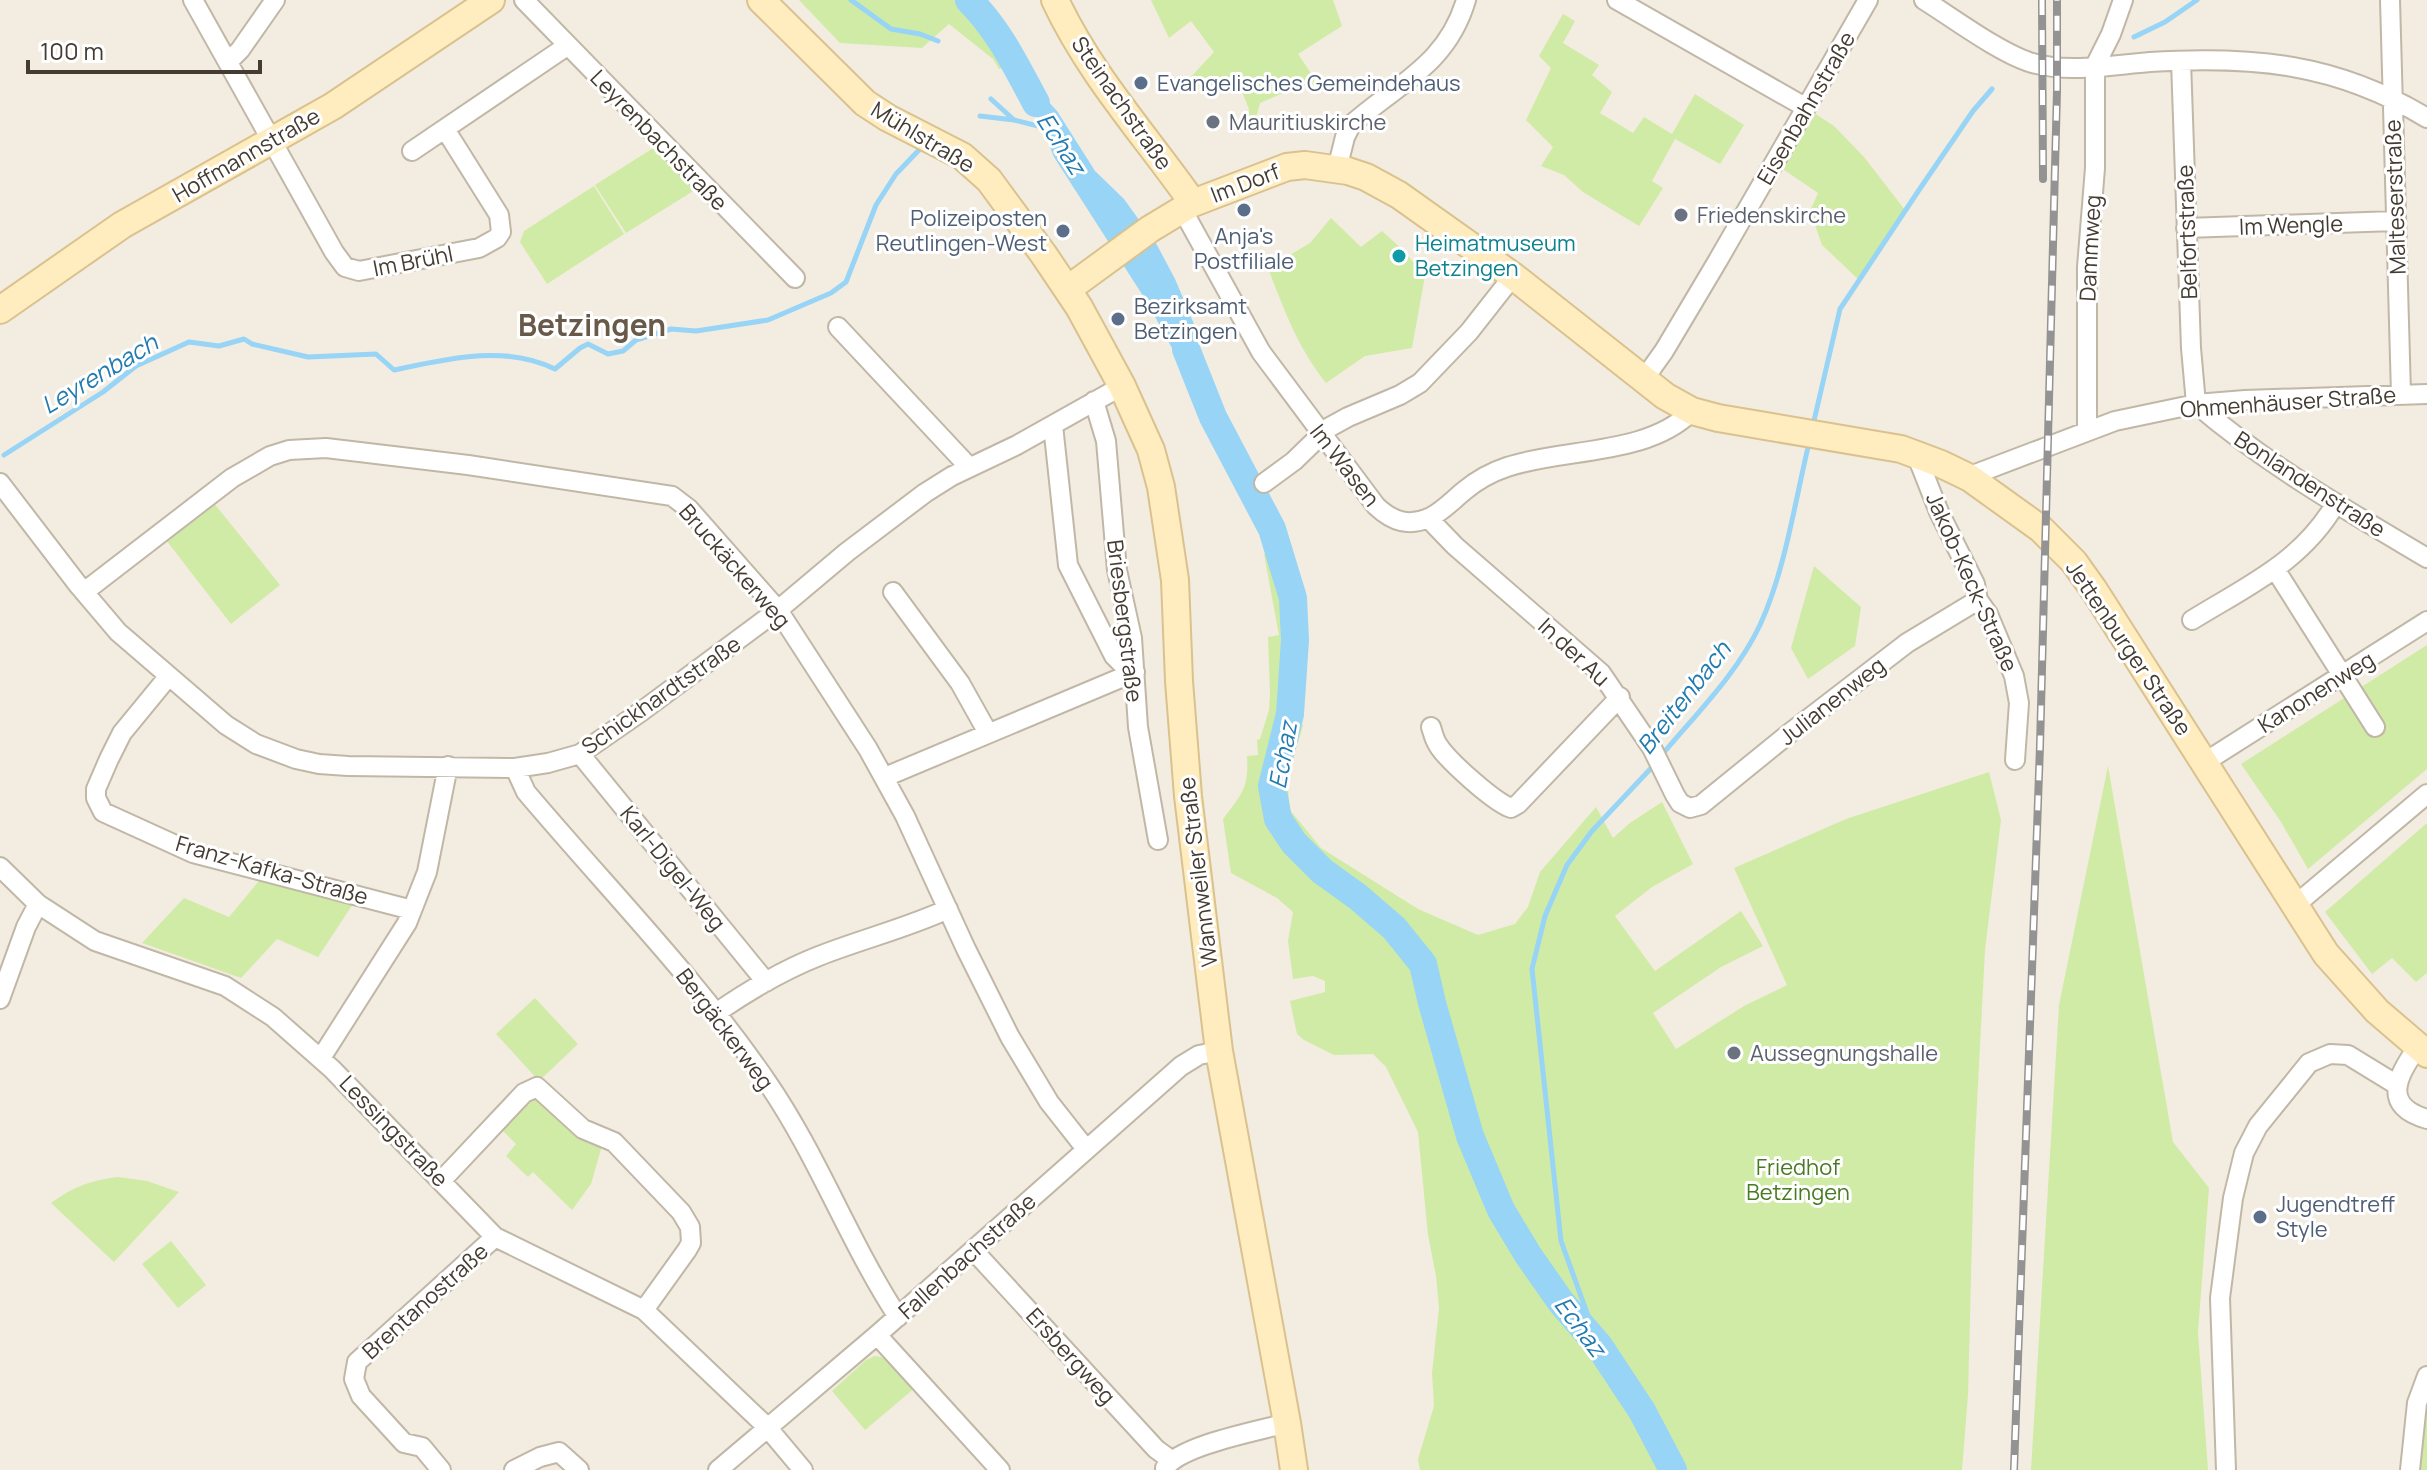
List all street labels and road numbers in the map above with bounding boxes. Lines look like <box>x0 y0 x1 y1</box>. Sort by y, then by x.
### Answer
street label: Eisenbahnstraße <box>1750 26 1862 190</box>
street label: Steinachstraße <box>1065 30 1179 176</box>
street label: Leyrenbachstraße <box>584 63 734 217</box>
street label: Mühlstraße <box>866 94 980 180</box>
street label: Hoffmannstraße <box>167 101 325 209</box>
street label: Malteserstraße <box>2377 119 2413 275</box>
street label: Im Dorf <box>1206 156 1284 210</box>
street label: Belfortstraße <box>2170 164 2204 300</box>
street label: Dammweg <box>2072 194 2108 302</box>
street label: Im Wengle <box>2238 208 2344 242</box>
street label: Im Brühl <box>370 239 456 283</box>
street label: Ohmenhäuser Straße <box>2179 379 2397 425</box>
street label: Im Wasen <box>1303 417 1387 513</box>
street label: Bonlandenstraße <box>2229 424 2392 544</box>
street label: Jakob-Keck-Straße <box>1919 488 2025 676</box>
street label: Bruckäckerweg <box>673 497 797 635</box>
street label: Briesbergstraße <box>1100 538 1150 704</box>
street label: Jettenburger Straße <box>2059 555 2199 741</box>
street label: In der Au <box>1532 611 1616 693</box>
street label: Schickhardtstraße <box>575 629 747 761</box>
street label: Kanonenweg <box>2252 644 2380 740</box>
street label: Julianenweg <box>1773 650 1891 752</box>
street label: Wannweiler Straße <box>1171 775 1225 969</box>
street label: Karl-Digel-Weg <box>614 800 732 936</box>
street label: Franz-Kafka-Straße <box>172 828 372 912</box>
street label: Bergäckerweg <box>669 962 781 1096</box>
street label: Lessingstraße <box>333 1069 455 1193</box>
street label: Fallenbachstraße <box>892 1186 1042 1326</box>
street label: Brentanostraße <box>356 1236 495 1366</box>
street label: Ersbergweg <box>1020 1301 1122 1411</box>

